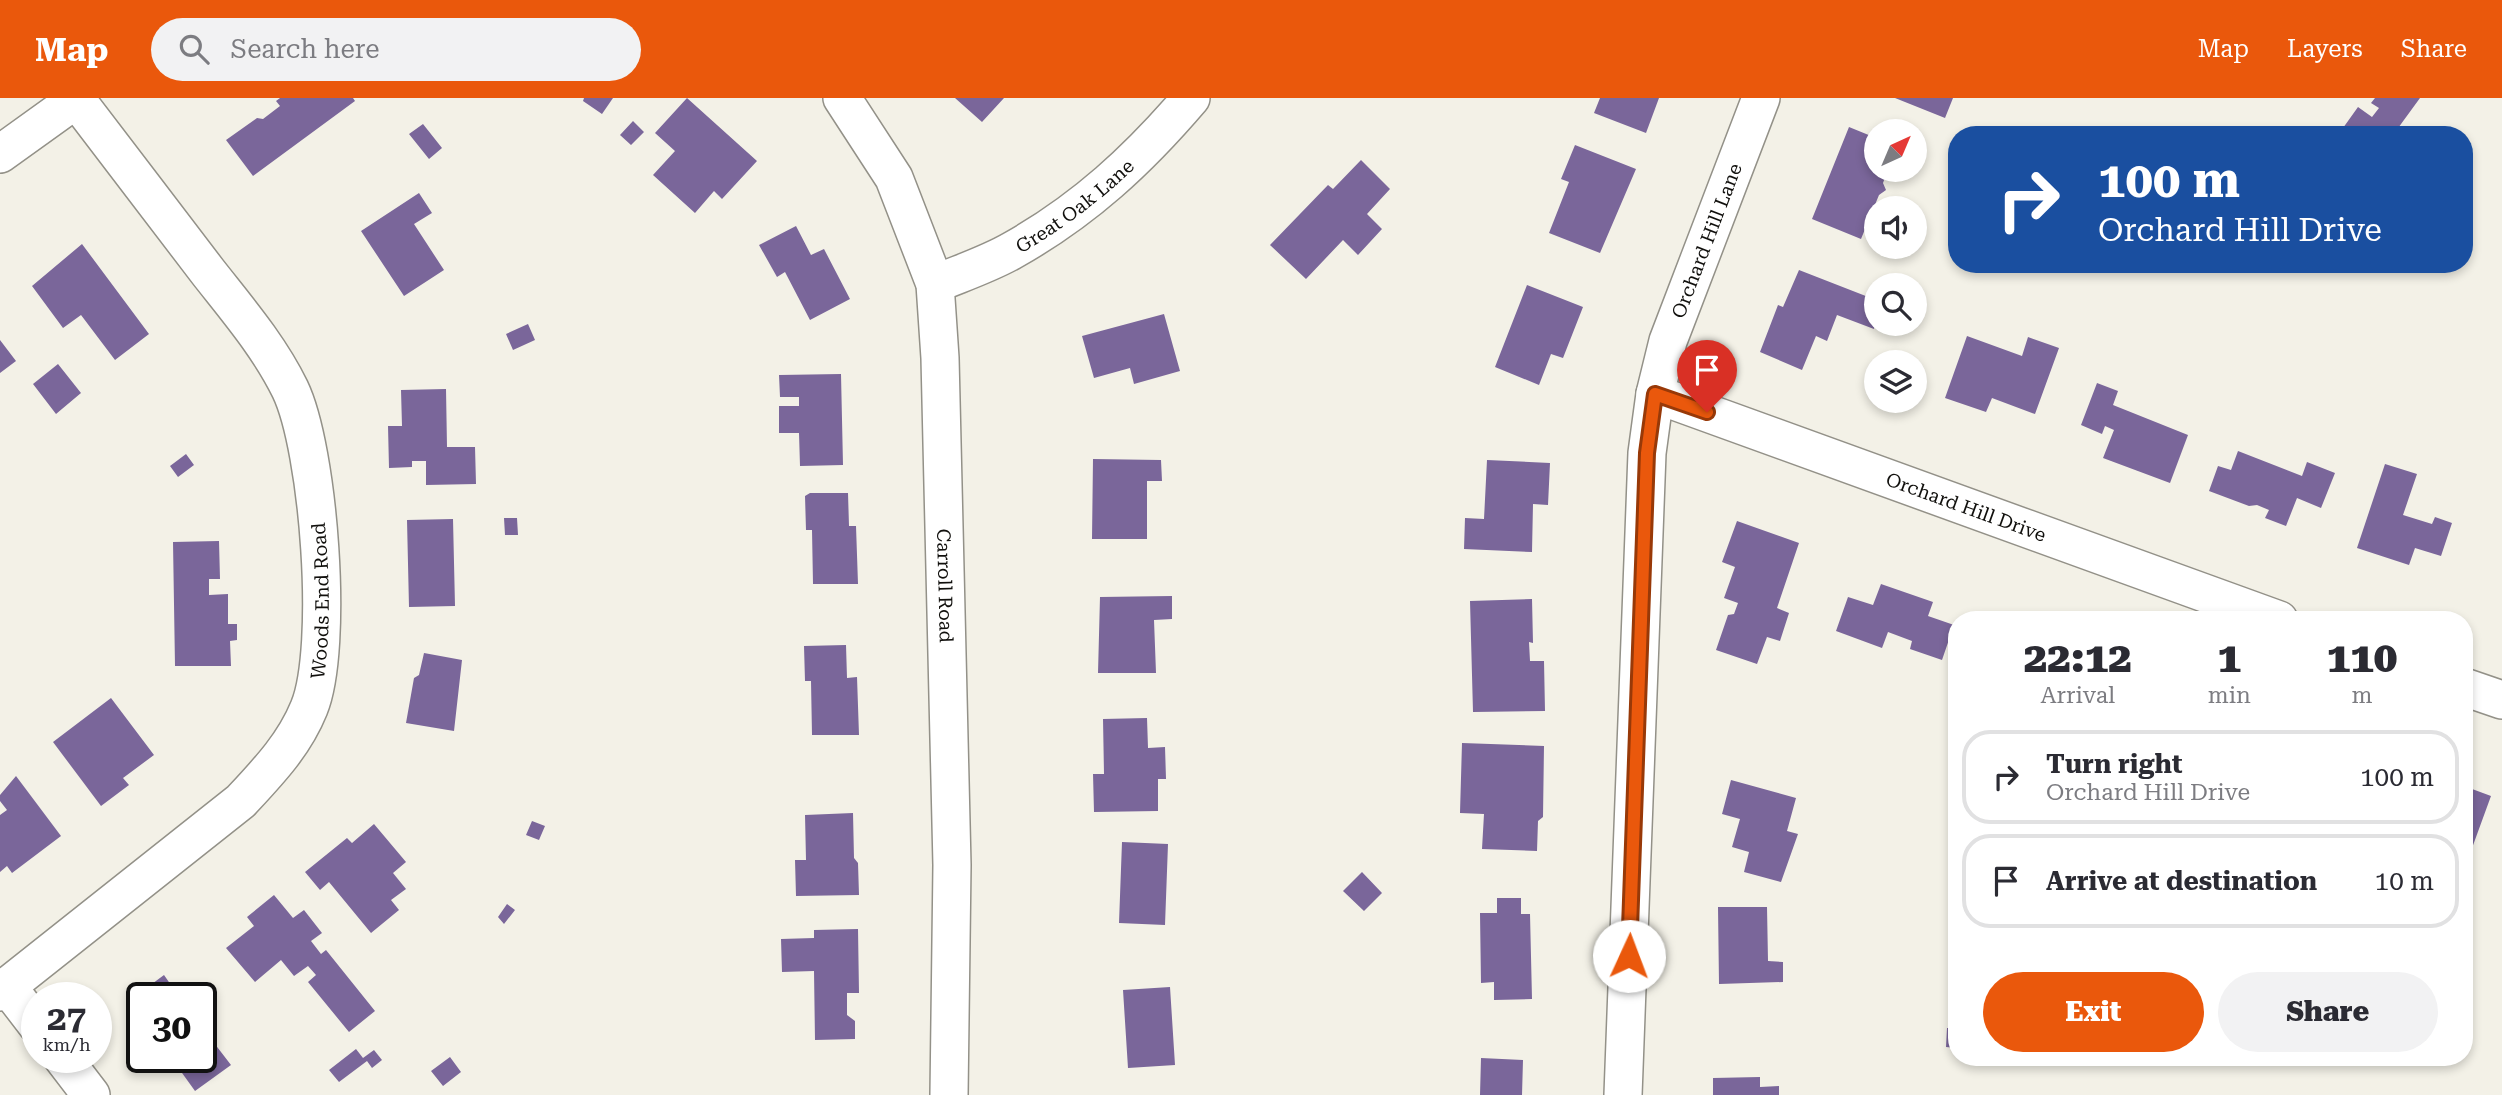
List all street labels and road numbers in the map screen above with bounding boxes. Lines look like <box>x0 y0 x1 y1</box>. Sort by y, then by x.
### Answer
street label: Great Oak Lane <box>1011 154 1138 258</box>
street label: Orchard Hill Lane <box>1666 160 1746 321</box>
street label: Orchard Hill Drive <box>1883 467 2049 546</box>
street label: Woods End Road <box>305 522 333 680</box>
street label: Carroll Road <box>933 528 958 643</box>

